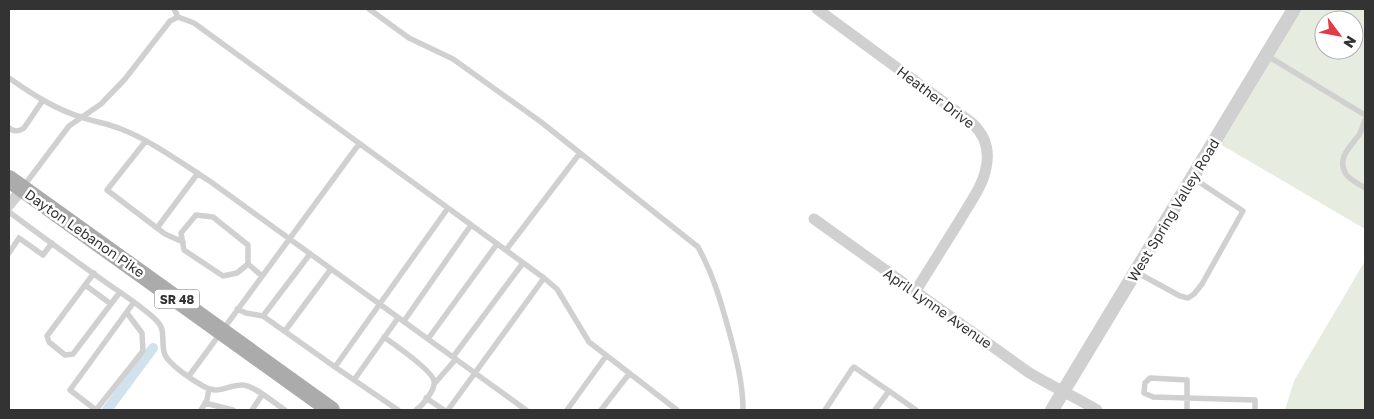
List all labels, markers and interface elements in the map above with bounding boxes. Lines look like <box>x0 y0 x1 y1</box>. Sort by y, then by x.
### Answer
north arrow <box>1314 10 1364 60</box>
text: N <box>1340 33 1360 51</box>
street label: Heather Drive <box>894 62 978 132</box>
street label: West Spring Valley Road <box>1124 135 1222 285</box>
street label: Dayton Lebanon Pike <box>22 185 148 281</box>
street label: April Lynne Avenue <box>881 264 995 352</box>
road number: SR 48 <box>154 290 200 308</box>

